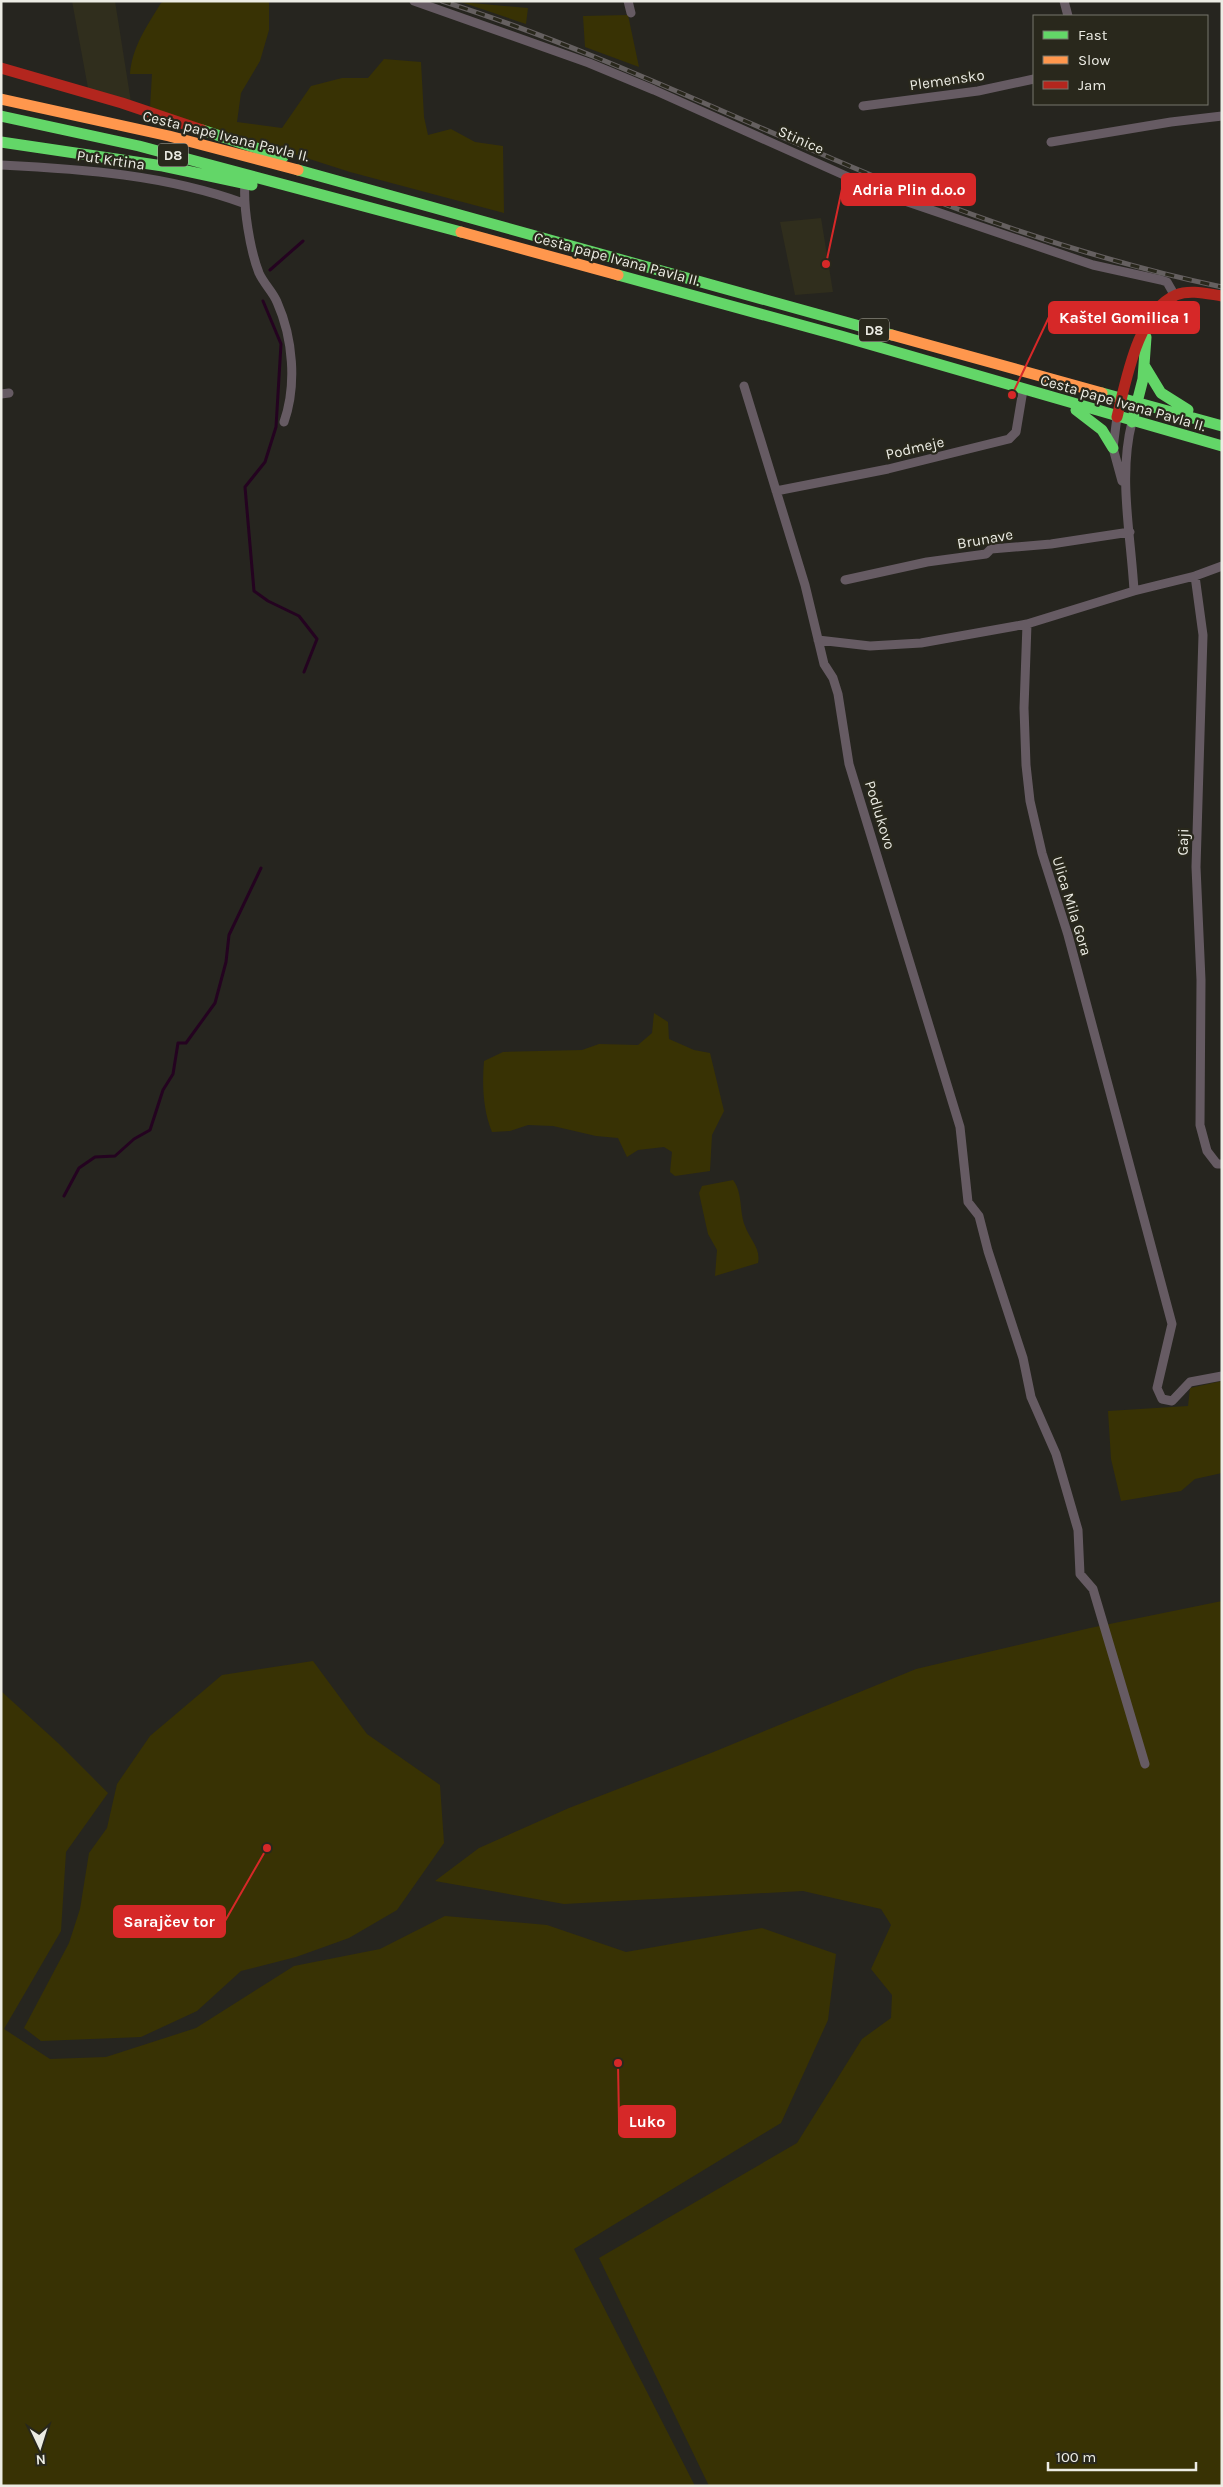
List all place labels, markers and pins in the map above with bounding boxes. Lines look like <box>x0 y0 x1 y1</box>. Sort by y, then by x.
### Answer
callout: Adria Plin d.o.o <box>842 174 975 205</box>
callout: Kaštel Gomilica 1 <box>1049 302 1199 333</box>
callout: Sarajčev tor <box>114 1906 225 1937</box>
callout: Luko <box>619 2106 675 2137</box>

